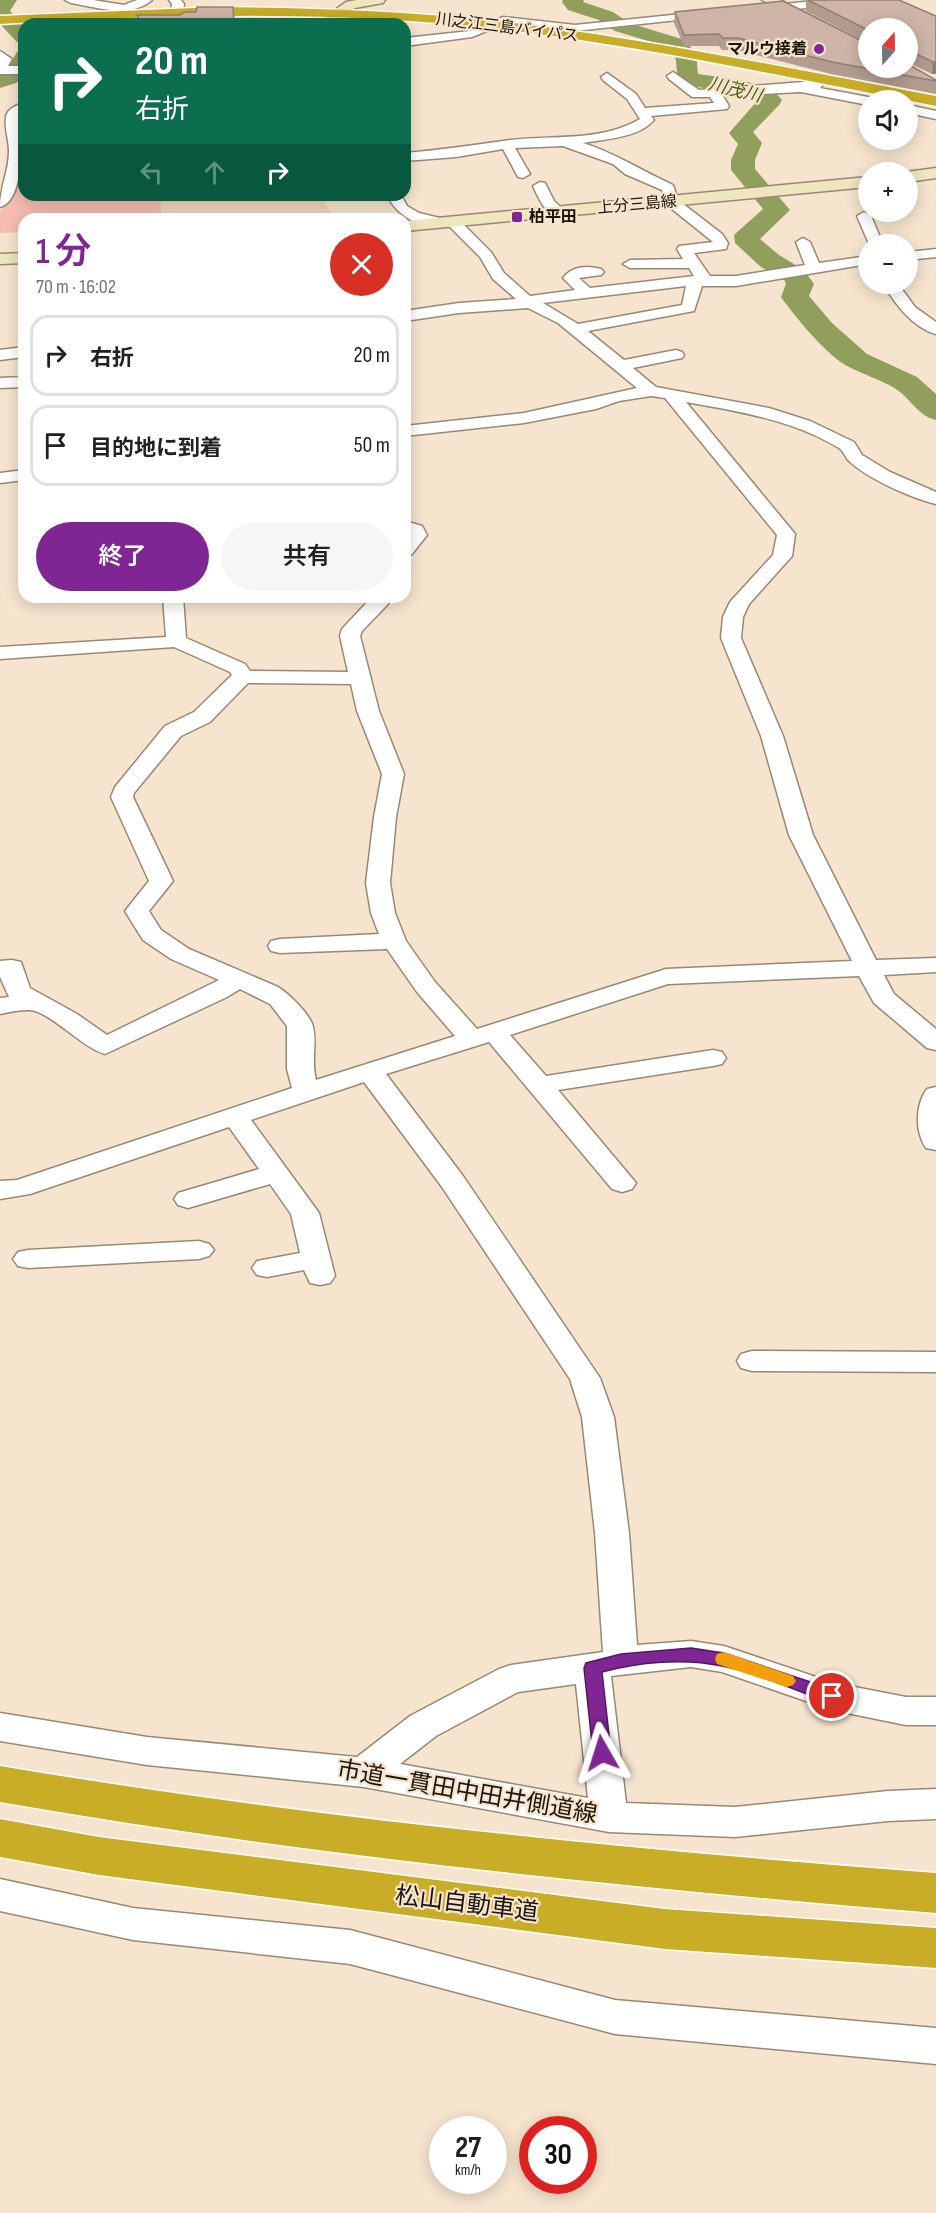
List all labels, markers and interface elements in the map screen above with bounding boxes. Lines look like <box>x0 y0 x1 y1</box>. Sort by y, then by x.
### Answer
street label: 川之江三島バイパス <box>435 10 579 46</box>
north arrow <box>858 18 918 78</box>
map controls <box>858 18 918 294</box>
text: 20 m <box>135 36 208 87</box>
place label: マルウ接着 <box>727 40 807 59</box>
icon: right <box>36 42 114 120</box>
marker: マルウ接着 <box>812 42 826 56</box>
water label: 川茂川 <box>706 73 766 107</box>
button: sound <box>858 90 918 150</box>
text: 右折 <box>135 94 189 126</box>
icon: left <box>135 156 168 189</box>
icon: ahead <box>198 156 231 189</box>
icon: right <box>261 156 294 189</box>
button: + <box>858 162 918 222</box>
street label: 上分三島線 <box>596 192 678 218</box>
place label: 柏平田 <box>529 208 577 227</box>
marker: 柏平田 <box>510 210 524 224</box>
text: 1 分 <box>36 231 91 274</box>
button: close <box>330 233 393 296</box>
button: − <box>858 234 918 294</box>
text: 70 m · 16:02 <box>36 275 116 299</box>
icon: right <box>39 339 72 372</box>
text: 20 m <box>354 342 390 369</box>
text: 右折 <box>90 345 134 372</box>
icon: arrive <box>39 429 72 462</box>
text: 50 m <box>354 432 390 459</box>
text: 目的地に到着 <box>90 435 222 462</box>
button: 終了 <box>36 522 209 591</box>
button: 共有 <box>221 522 393 591</box>
pin <box>806 1670 857 1721</box>
icon: arrive <box>815 1679 848 1712</box>
position arrow <box>570 1721 634 1785</box>
street label: 市道一貫田中田井側道線 <box>334 1755 600 1829</box>
street label: 松山自動車道 <box>394 1881 540 1927</box>
speed limit sign: 30 <box>519 2116 597 2194</box>
text: 27 <box>455 2130 481 2166</box>
text: km/h <box>455 2161 481 2180</box>

